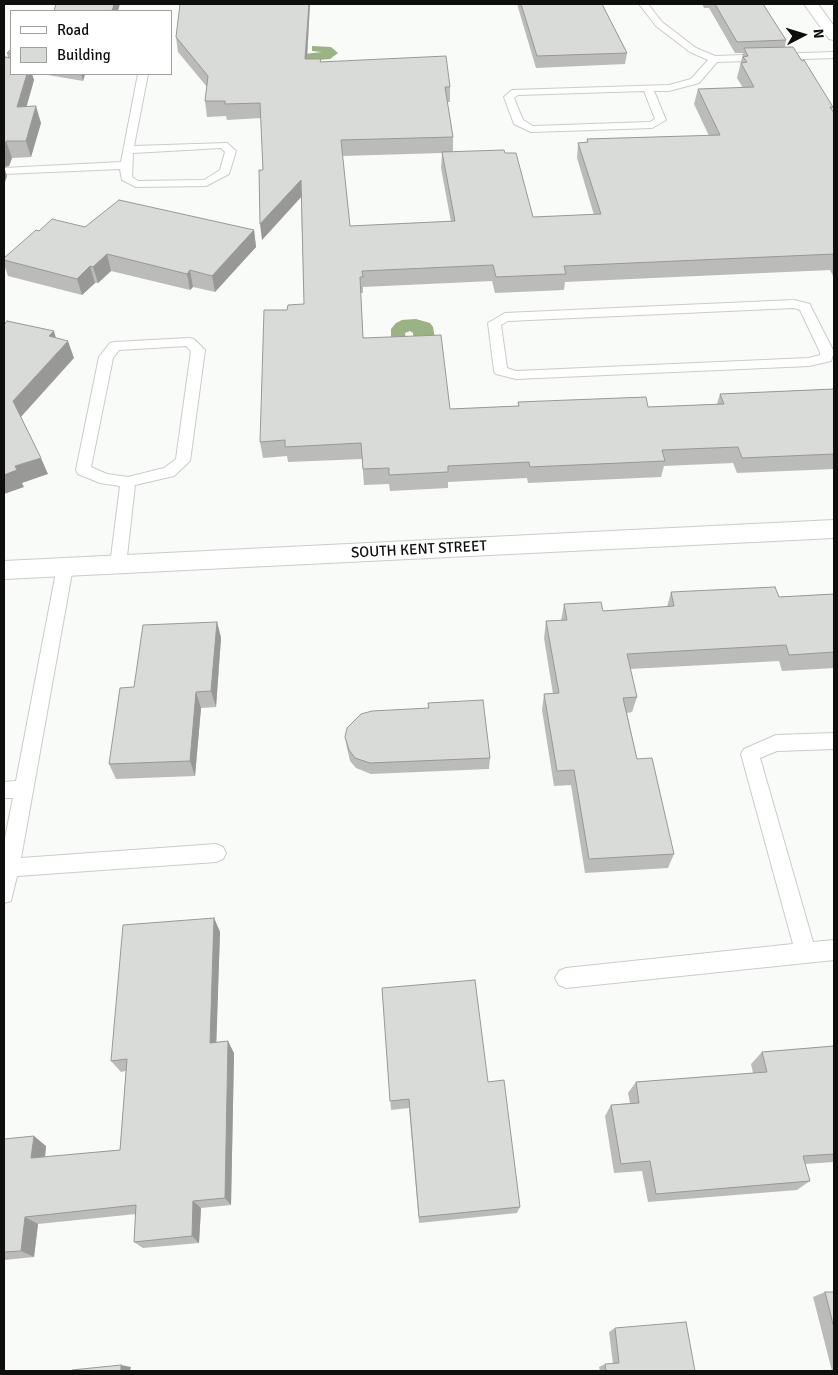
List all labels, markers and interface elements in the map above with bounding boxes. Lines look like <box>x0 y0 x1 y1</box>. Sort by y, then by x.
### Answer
legend <box>10 10 172 75</box>
north arrow <box>778 10 828 60</box>
text: Road <box>57 21 89 39</box>
text: N <box>810 28 827 39</box>
text: Building <box>57 46 111 64</box>
street label: SOUTH KENT STREET <box>351 537 487 563</box>

